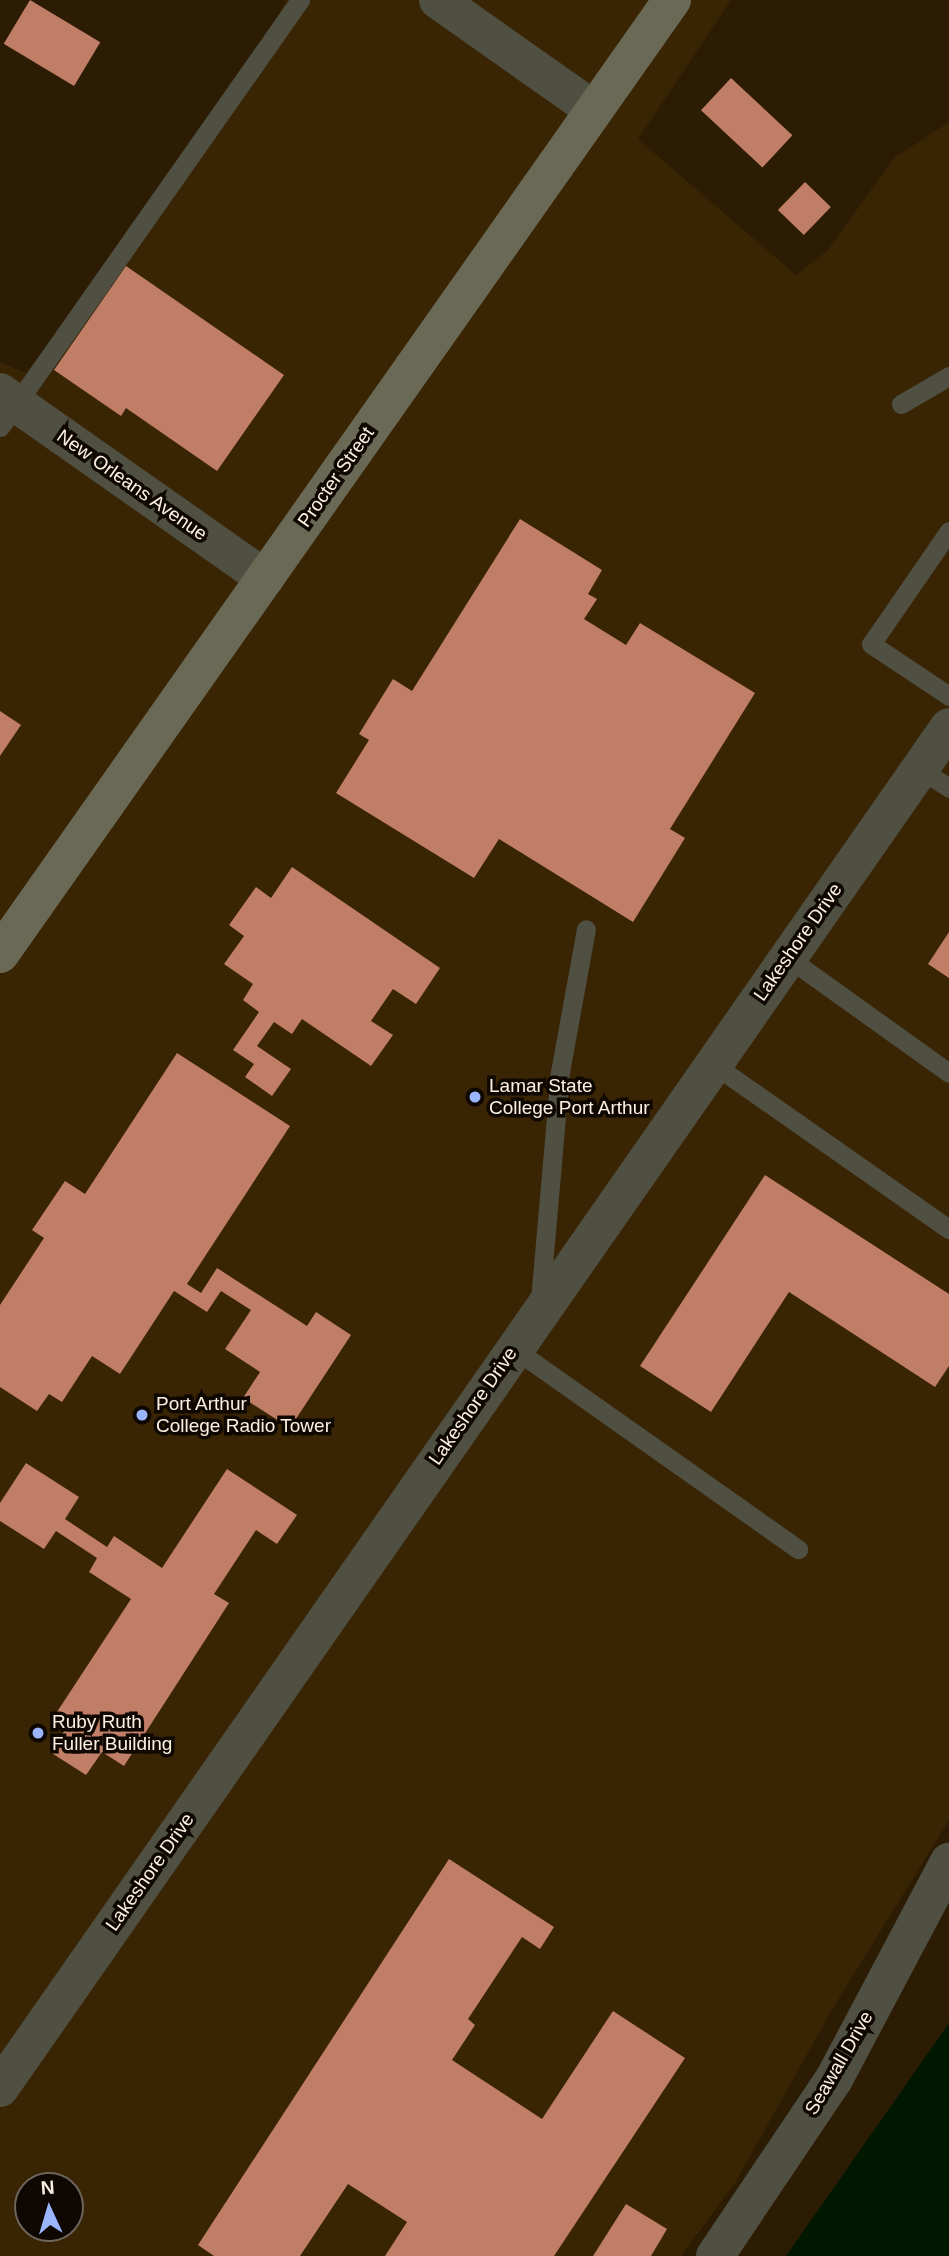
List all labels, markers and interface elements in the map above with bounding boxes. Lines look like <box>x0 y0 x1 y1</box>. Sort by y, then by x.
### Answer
street label: Procter Street <box>293 422 379 532</box>
street label: New Orleans Avenue <box>52 424 212 546</box>
street label: Lakeshore Drive <box>749 879 847 1005</box>
place label: Lamar State College Port Arthur <box>489 1075 651 1119</box>
marker: Lamar State College Port Arthur <box>467 1089 483 1105</box>
street label: Lakeshore Drive <box>424 1343 522 1469</box>
place label: Port Arthur College Radio Tower <box>156 1393 331 1437</box>
marker: Port Arthur College Radio Tower <box>134 1407 150 1423</box>
place label: Ruby Ruth Fuller Building <box>52 1711 172 1755</box>
marker: Ruby Ruth Fuller Building <box>30 1725 46 1741</box>
street label: Lakeshore Drive <box>101 1809 199 1935</box>
street label: Seawall Drive <box>800 2007 878 2119</box>
north arrow <box>14 2172 84 2242</box>
text: N <box>40 2177 55 2199</box>

